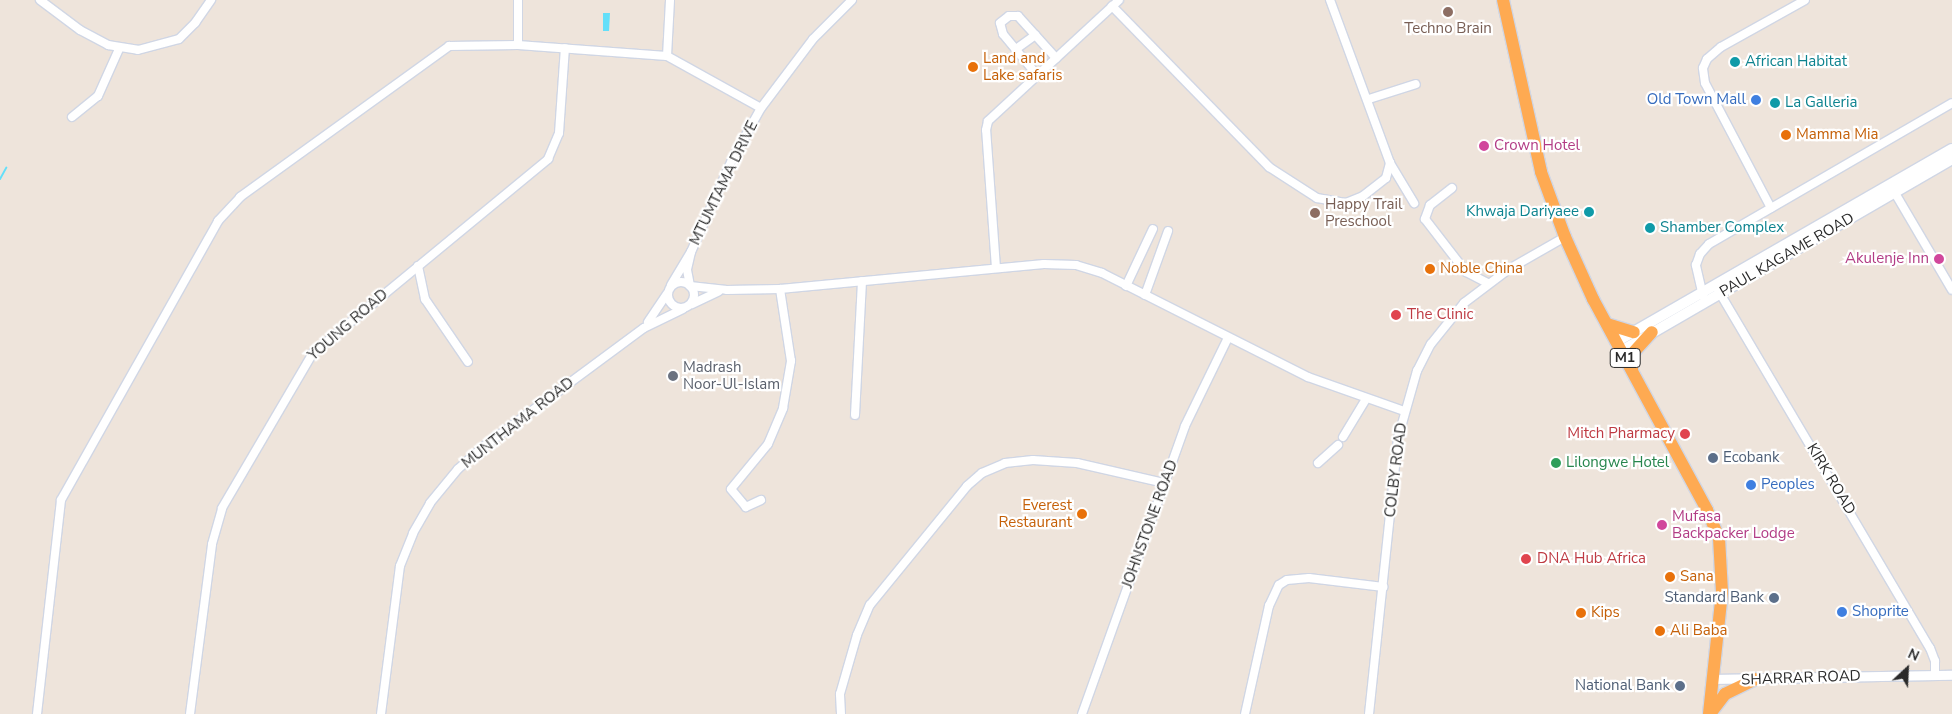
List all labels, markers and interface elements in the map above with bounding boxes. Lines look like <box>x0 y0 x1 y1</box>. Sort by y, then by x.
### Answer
marker: Techno Brain <box>1442 6 1454 18</box>
place label: Techno Brain <box>1404 20 1492 38</box>
place label: Land and Lake safaris <box>983 49 1062 84</box>
place label: African Habitat <box>1745 53 1847 71</box>
marker: African Habitat <box>1729 56 1741 68</box>
marker: Land and Lake safaris <box>967 61 979 73</box>
place label: Old Town Mall <box>1647 91 1746 109</box>
marker: Old Town Mall <box>1750 94 1762 106</box>
place label: La Galleria <box>1785 94 1857 112</box>
marker: La Galleria <box>1769 97 1781 109</box>
street label: MTUMTAMA DRIVE <box>686 118 762 248</box>
place label: Mamma Mia <box>1796 126 1879 144</box>
marker: Mamma Mia <box>1780 129 1792 141</box>
place label: Crown Hotel <box>1494 137 1580 155</box>
marker: Crown Hotel <box>1478 140 1490 152</box>
place label: Happy Trail Preschool <box>1325 195 1402 230</box>
place label: Khwaja Dariyaee <box>1466 203 1579 221</box>
marker: Khwaja Dariyaee <box>1583 206 1595 218</box>
marker: Happy Trail Preschool <box>1309 207 1321 219</box>
street label: PAUL KAGAME ROAD <box>1716 209 1858 301</box>
place label: Shamber Complex <box>1660 219 1784 237</box>
marker: Shamber Complex <box>1644 222 1656 234</box>
place label: Akulenje Inn <box>1845 250 1929 268</box>
marker: Akulenje Inn <box>1933 253 1945 265</box>
place label: Noble China <box>1440 260 1523 278</box>
marker: Noble China <box>1424 263 1436 275</box>
street label: YOUNG ROAD <box>304 285 392 365</box>
place label: The Clinic <box>1407 306 1473 324</box>
marker: The Clinic <box>1389 308 1403 322</box>
road number: M1 <box>1609 346 1641 369</box>
place label: Madrash Noor-Ul-Islam <box>683 358 780 393</box>
marker: Madrash Noor-Ul-Islam <box>667 370 679 382</box>
street label: MUNTHAMA ROAD <box>458 374 578 472</box>
street label: COLBY ROAD <box>1381 422 1411 518</box>
place label: Mitch Pharmacy <box>1567 425 1675 443</box>
marker: Mitch Pharmacy <box>1679 428 1691 440</box>
street label: KIRK ROAD <box>1803 440 1859 518</box>
place label: Ecobank <box>1723 449 1780 467</box>
marker: Ecobank <box>1707 452 1719 464</box>
place label: Lilongwe Hotel <box>1566 454 1669 472</box>
marker: Lilongwe Hotel <box>1550 457 1562 469</box>
street label: JOHNSTONE ROAD <box>1118 458 1182 590</box>
place label: Peoples <box>1761 476 1815 494</box>
marker: Peoples <box>1745 479 1757 491</box>
place label: Everest Restaurant <box>998 496 1072 531</box>
place label: Mufasa Backpacker Lodge <box>1672 507 1795 542</box>
marker: Everest Restaurant <box>1076 508 1088 520</box>
marker: Mufasa Backpacker Lodge <box>1656 519 1668 531</box>
place label: DNA Hub Africa <box>1537 550 1646 568</box>
marker: DNA Hub Africa <box>1519 552 1533 566</box>
place label: Sana <box>1680 568 1714 586</box>
marker: Sana <box>1664 571 1676 583</box>
place label: Standard Bank <box>1664 589 1764 607</box>
marker: Standard Bank <box>1768 592 1780 604</box>
place label: Shoprite <box>1852 603 1909 621</box>
place label: Kips <box>1591 604 1620 622</box>
marker: Shoprite <box>1836 606 1848 618</box>
marker: Kips <box>1575 607 1587 619</box>
place label: Ali Baba <box>1670 622 1727 640</box>
marker: Ali Baba <box>1654 625 1666 637</box>
north arrow <box>1882 644 1932 694</box>
text: N <box>1905 644 1922 666</box>
street label: SHARRAR ROAD <box>1741 667 1861 689</box>
place label: National Bank <box>1575 677 1670 695</box>
marker: National Bank <box>1674 680 1686 692</box>

